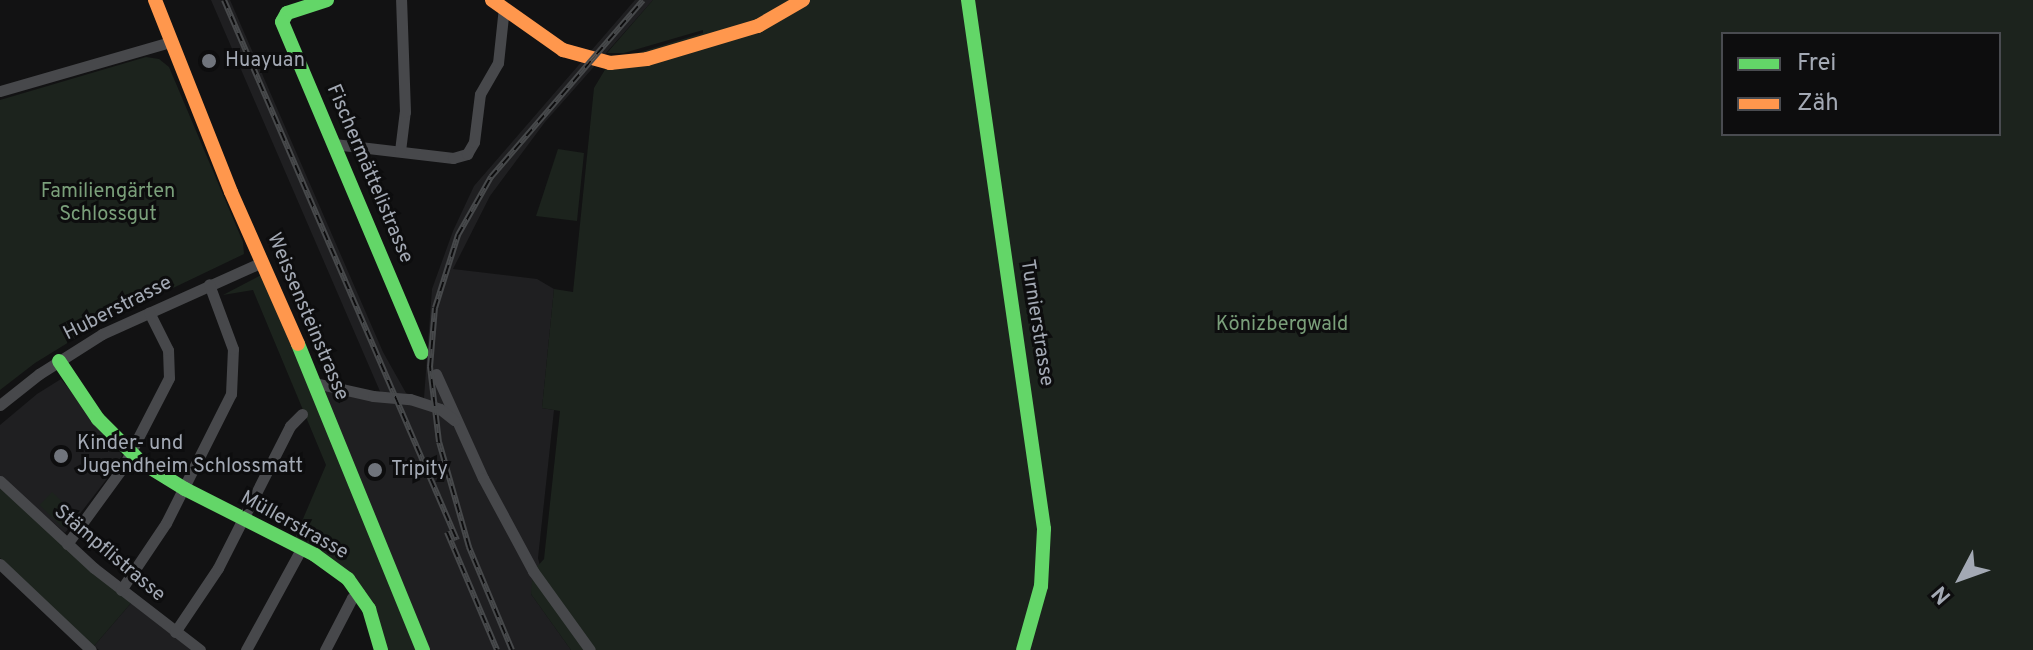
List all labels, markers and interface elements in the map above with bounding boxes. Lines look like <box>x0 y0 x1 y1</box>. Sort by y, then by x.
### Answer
legend <box>1721 32 2001 136</box>
place label: Huayuan <box>225 49 305 73</box>
text: Frei <box>1797 49 1836 79</box>
marker: Huayuan <box>200 52 218 70</box>
street label: Fischermättelistrasse <box>320 81 418 267</box>
text: Zäh <box>1797 89 1839 119</box>
park label: Familiengärten Schlossgut <box>41 180 175 227</box>
street label: Weissensteinstrasse <box>261 230 353 404</box>
street label: Turnierstrasse <box>1014 258 1058 388</box>
street label: Huberstrasse <box>60 271 176 347</box>
park label: Könizbergwald <box>1216 313 1348 337</box>
place label: Kinder- und Jugendheim Schlossmatt <box>77 432 303 479</box>
marker: Kinder- und Jugendheim Schlossmatt <box>52 447 70 465</box>
place label: Tripity <box>391 458 448 482</box>
marker: Tripity <box>366 461 384 479</box>
street label: Müllerstrasse <box>236 487 352 565</box>
street label: Stämpflistrasse <box>48 500 170 608</box>
north arrow <box>1921 538 2001 618</box>
text: N <box>1927 579 1958 609</box>

